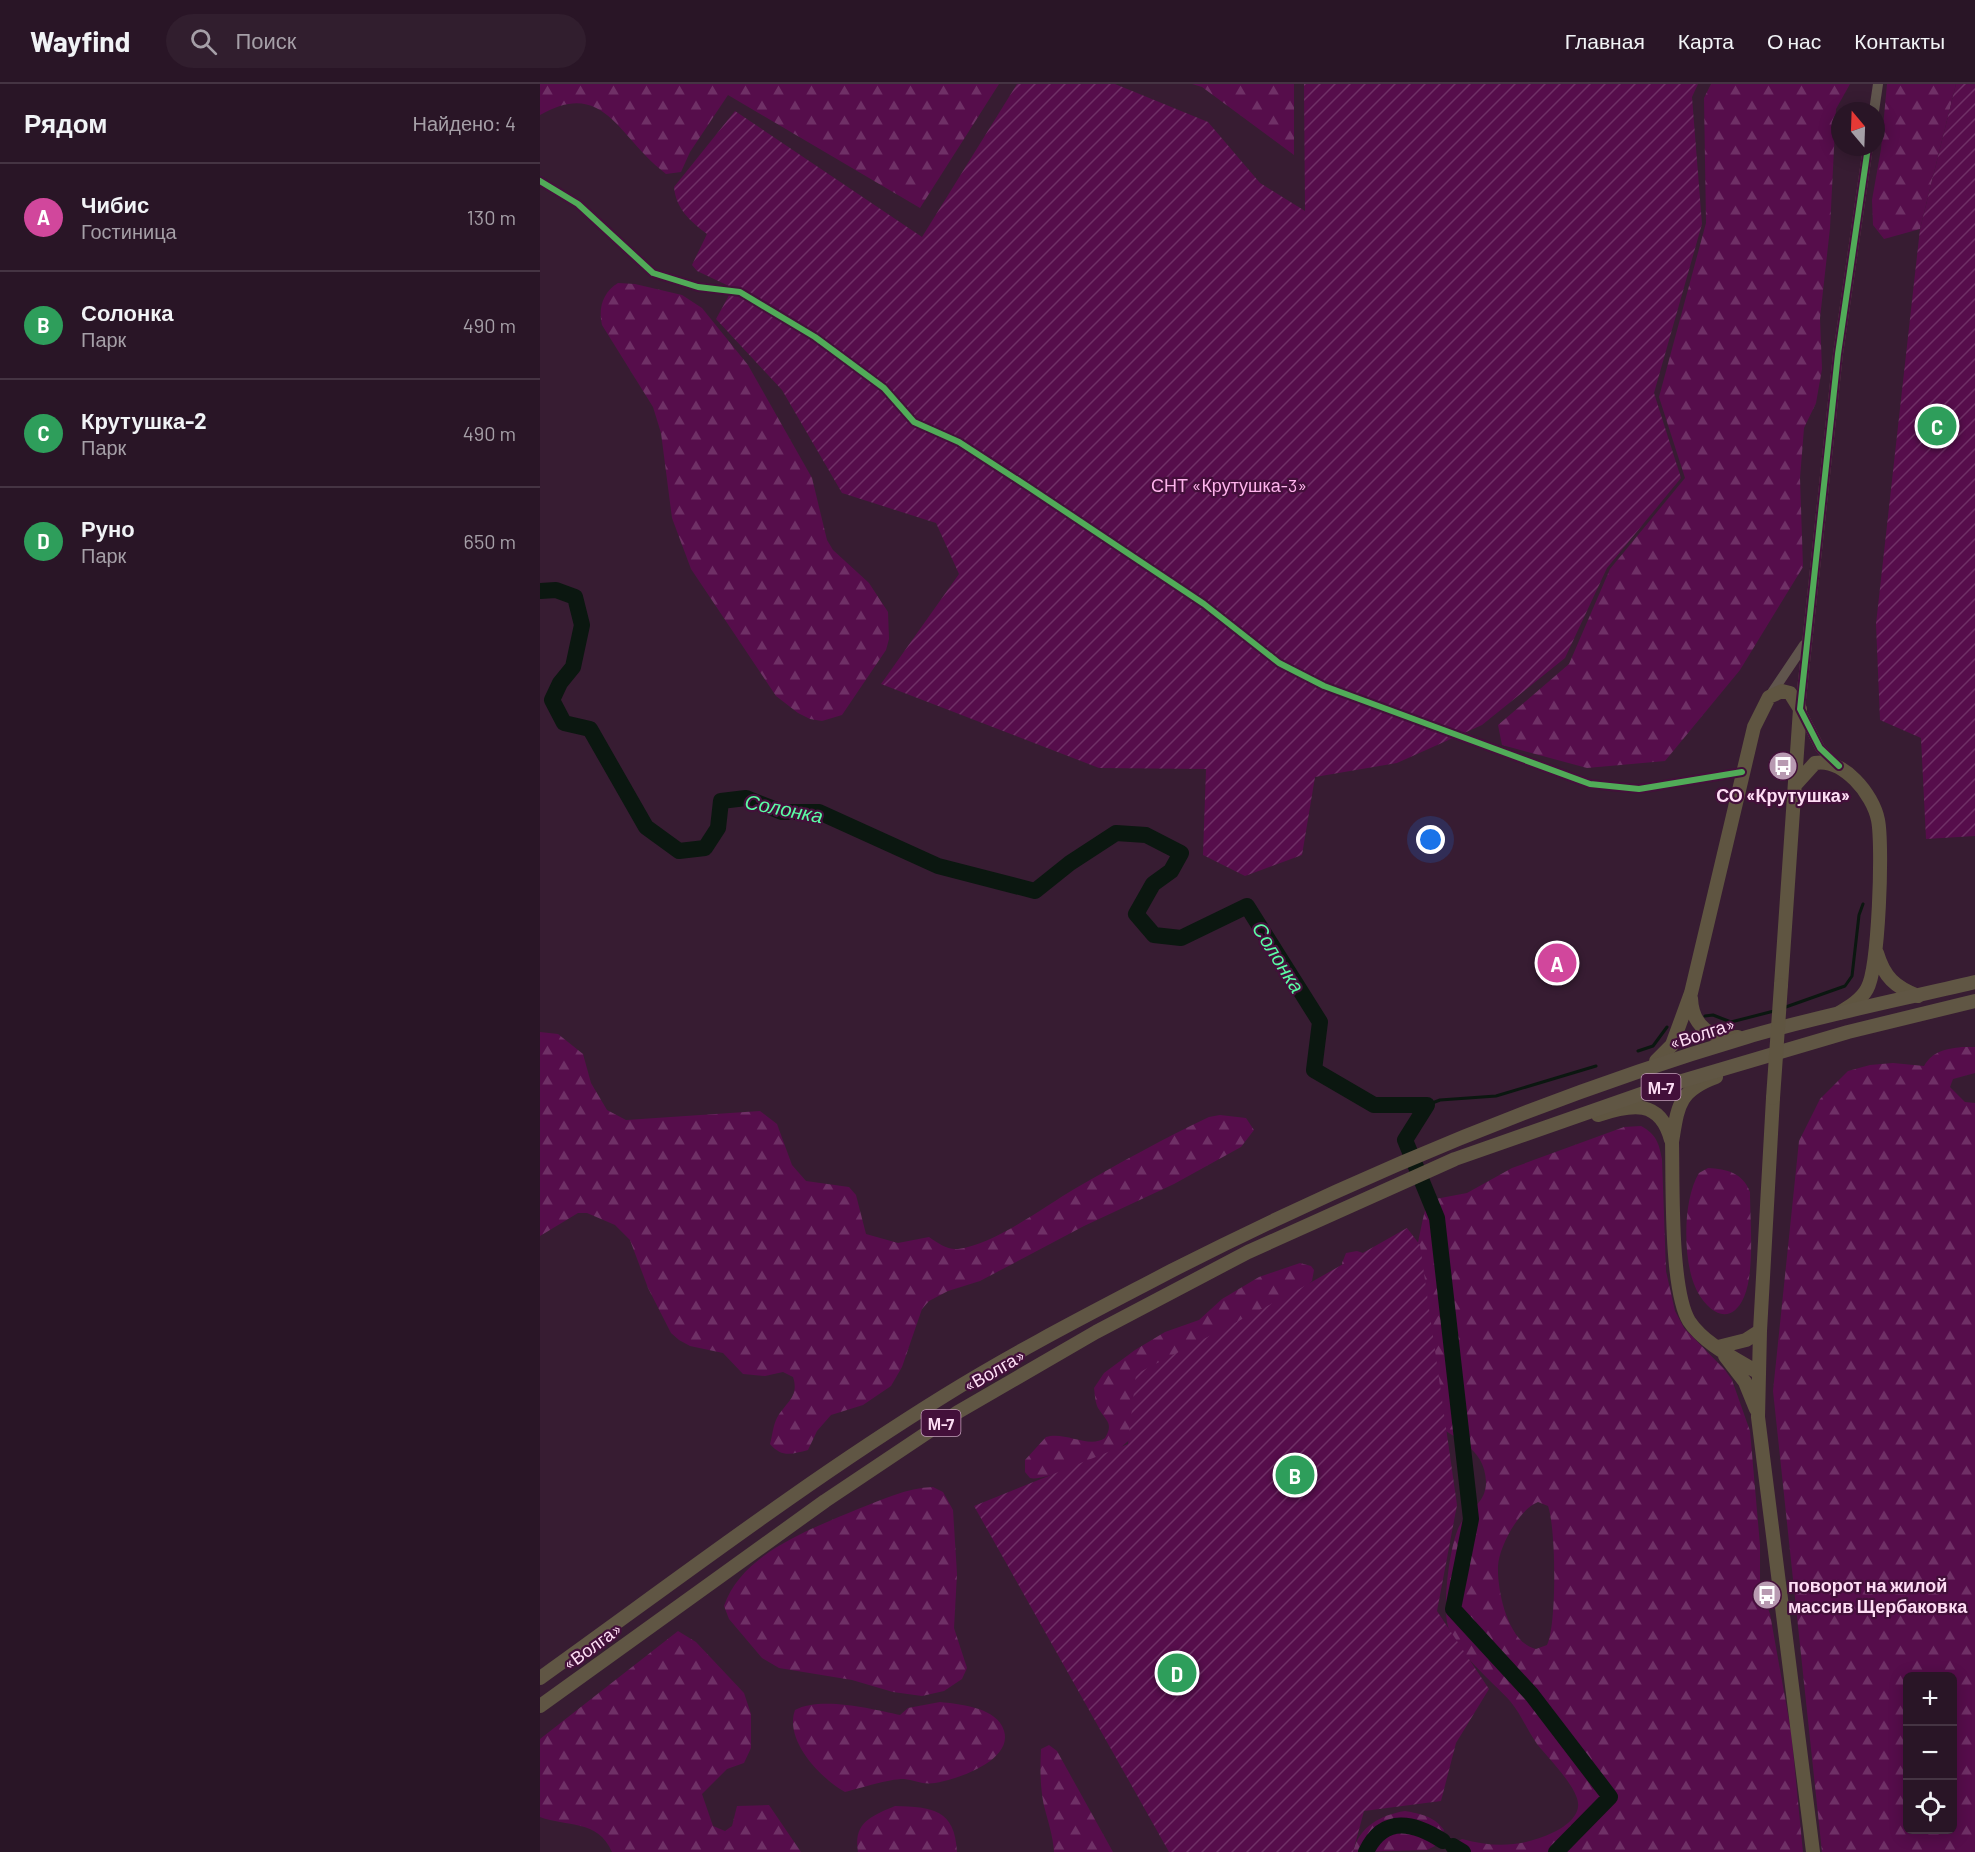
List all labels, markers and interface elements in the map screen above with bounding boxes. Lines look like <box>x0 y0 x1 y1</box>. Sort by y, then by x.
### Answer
search box <box>166 14 586 68</box>
text: Wayfind <box>30 24 130 58</box>
icon: search <box>187 25 220 58</box>
text: Поиск <box>235 27 296 53</box>
text: Главная <box>1565 28 1645 53</box>
text: Карта <box>1678 28 1734 53</box>
text: О нас <box>1767 28 1821 53</box>
text: Контакты <box>1854 28 1945 53</box>
north arrow <box>1831 102 1885 156</box>
text: Рядом <box>24 107 107 138</box>
text: Найдено: 4 <box>413 111 516 135</box>
text: Чибис <box>81 191 149 217</box>
text: A <box>37 205 50 229</box>
text: 130 m <box>467 205 516 229</box>
text: Гостиница <box>81 219 177 243</box>
text: Солонка <box>81 299 173 325</box>
text: B <box>37 313 50 337</box>
text: 490 m <box>463 313 516 337</box>
text: Парк <box>81 327 126 351</box>
pin: C <box>1918 404 1956 448</box>
text: Крутушка-2 <box>81 407 207 433</box>
text: C <box>37 421 50 445</box>
text: 490 m <box>463 421 516 445</box>
text: Парк <box>81 435 126 459</box>
park label: СНТ «Крутушка-3» <box>1151 474 1307 496</box>
text: Руно <box>81 515 135 541</box>
text: D <box>37 529 50 553</box>
text: 650 m <box>464 529 516 553</box>
text: Парк <box>81 543 126 567</box>
bus stop icon: СО «Крутушка» <box>1767 750 1799 782</box>
place label: СО «Крутушка» <box>1716 784 1850 806</box>
water label: Солонка <box>743 789 825 827</box>
your location <box>1416 825 1445 854</box>
water label: Солонка <box>1248 917 1310 997</box>
pin: A <box>1538 940 1576 986</box>
street label: «Волга» <box>1666 1012 1738 1054</box>
road number: М-7 <box>1642 1074 1680 1100</box>
street label: «Волга» <box>959 1344 1029 1396</box>
road number: М-7 <box>922 1410 960 1436</box>
pin: B <box>1276 1452 1314 1498</box>
place label: поворот на жилой массив Щербаковка <box>1788 1574 1968 1617</box>
bus stop icon: поворот на жилой массив Щербаковка <box>1751 1579 1783 1611</box>
street label: «Волга» <box>558 1617 626 1675</box>
pin: D <box>1158 1650 1196 1696</box>
map controls <box>1903 1672 1957 1834</box>
button: + <box>1903 1672 1957 1726</box>
button: − <box>1903 1726 1957 1780</box>
button: locate <box>1903 1780 1957 1834</box>

